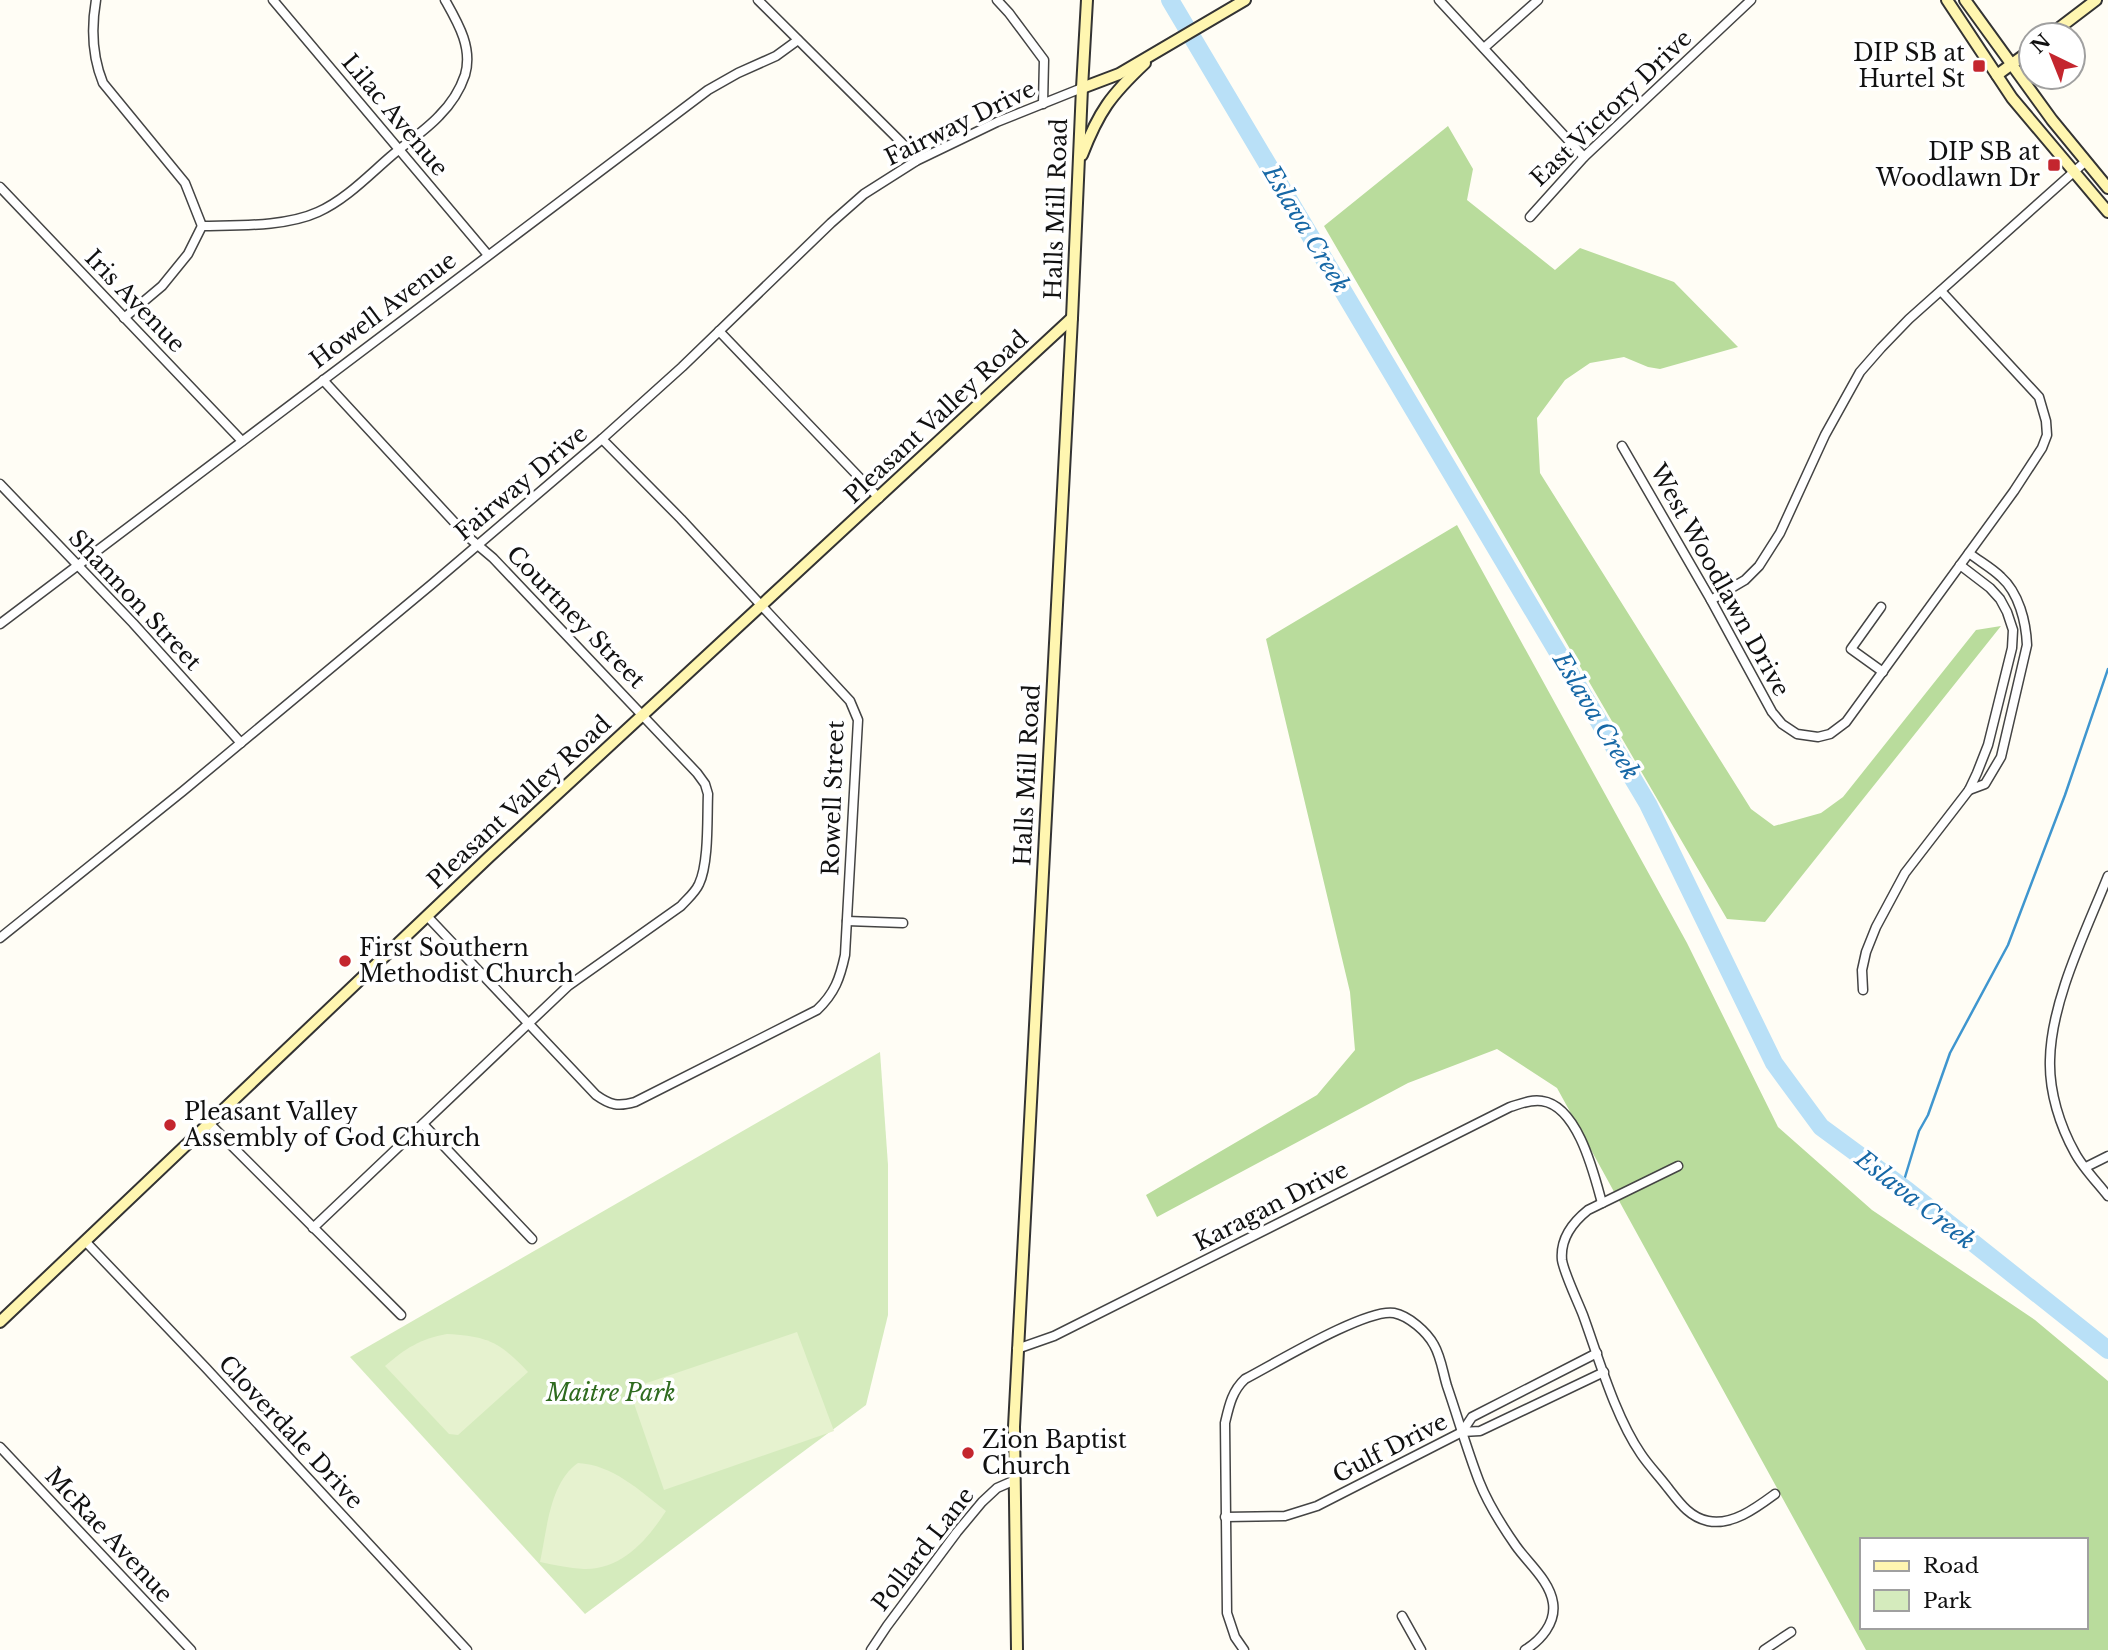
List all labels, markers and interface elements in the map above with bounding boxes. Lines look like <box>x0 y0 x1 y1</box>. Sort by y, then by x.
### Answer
north arrow <box>2017 21 2087 91</box>
street label: East Victory Drive <box>1525 24 1697 192</box>
text: N <box>2026 29 2055 58</box>
place label: DIP SB at Hurtel St <box>1853 39 1965 93</box>
street label: Lilac Avenue <box>336 48 454 182</box>
marker: DIP SB at Hurtel St <box>1971 58 1987 74</box>
street label: Fairway Drive <box>880 74 1040 172</box>
street label: Halls Mill Road <box>1039 118 1073 300</box>
place label: DIP SB at Woodlawn Dr <box>1875 138 2040 192</box>
marker: DIP SB at Woodlawn Dr <box>2046 157 2062 173</box>
water label: Eslava Creek <box>1256 159 1356 298</box>
street label: Iris Avenue <box>79 244 191 358</box>
street label: Howell Avenue <box>304 246 462 374</box>
street label: Pleasant Valley Road <box>838 325 1034 509</box>
street label: Fairway Drive <box>449 420 593 546</box>
street label: West Woodlawn Drive <box>1644 458 1796 701</box>
street label: Shannon Street <box>63 524 207 676</box>
street label: Courtney Street <box>501 540 651 694</box>
water label: Eslava Creek <box>1546 646 1646 785</box>
street label: Halls Mill Road <box>1008 684 1046 866</box>
street label: Pleasant Valley Road <box>421 710 617 894</box>
street label: Rowell Street <box>816 719 850 876</box>
place label: First Southern Methodist Church <box>359 934 574 988</box>
marker: First Southern Methodist Church <box>337 953 353 969</box>
place label: Pleasant Valley Assembly of God Church <box>183 1098 481 1152</box>
marker: Pleasant Valley Assembly of God Church <box>162 1117 178 1133</box>
water label: Eslava Creek <box>1849 1143 1981 1255</box>
street label: Karagan Drive <box>1189 1155 1353 1257</box>
street label: Cloverdale Drive <box>213 1350 369 1514</box>
park label: Maitre Park <box>545 1379 676 1407</box>
street label: Gulf Drive <box>1328 1407 1452 1489</box>
place label: Zion Baptist Church <box>982 1426 1127 1480</box>
marker: Zion Baptist Church <box>960 1445 976 1461</box>
street label: McRae Avenue <box>39 1462 179 1608</box>
street label: Pollard Lane <box>866 1482 980 1616</box>
legend <box>1860 1538 2087 1629</box>
text: Road <box>1923 1553 1979 1579</box>
text: Park <box>1923 1588 1972 1614</box>

